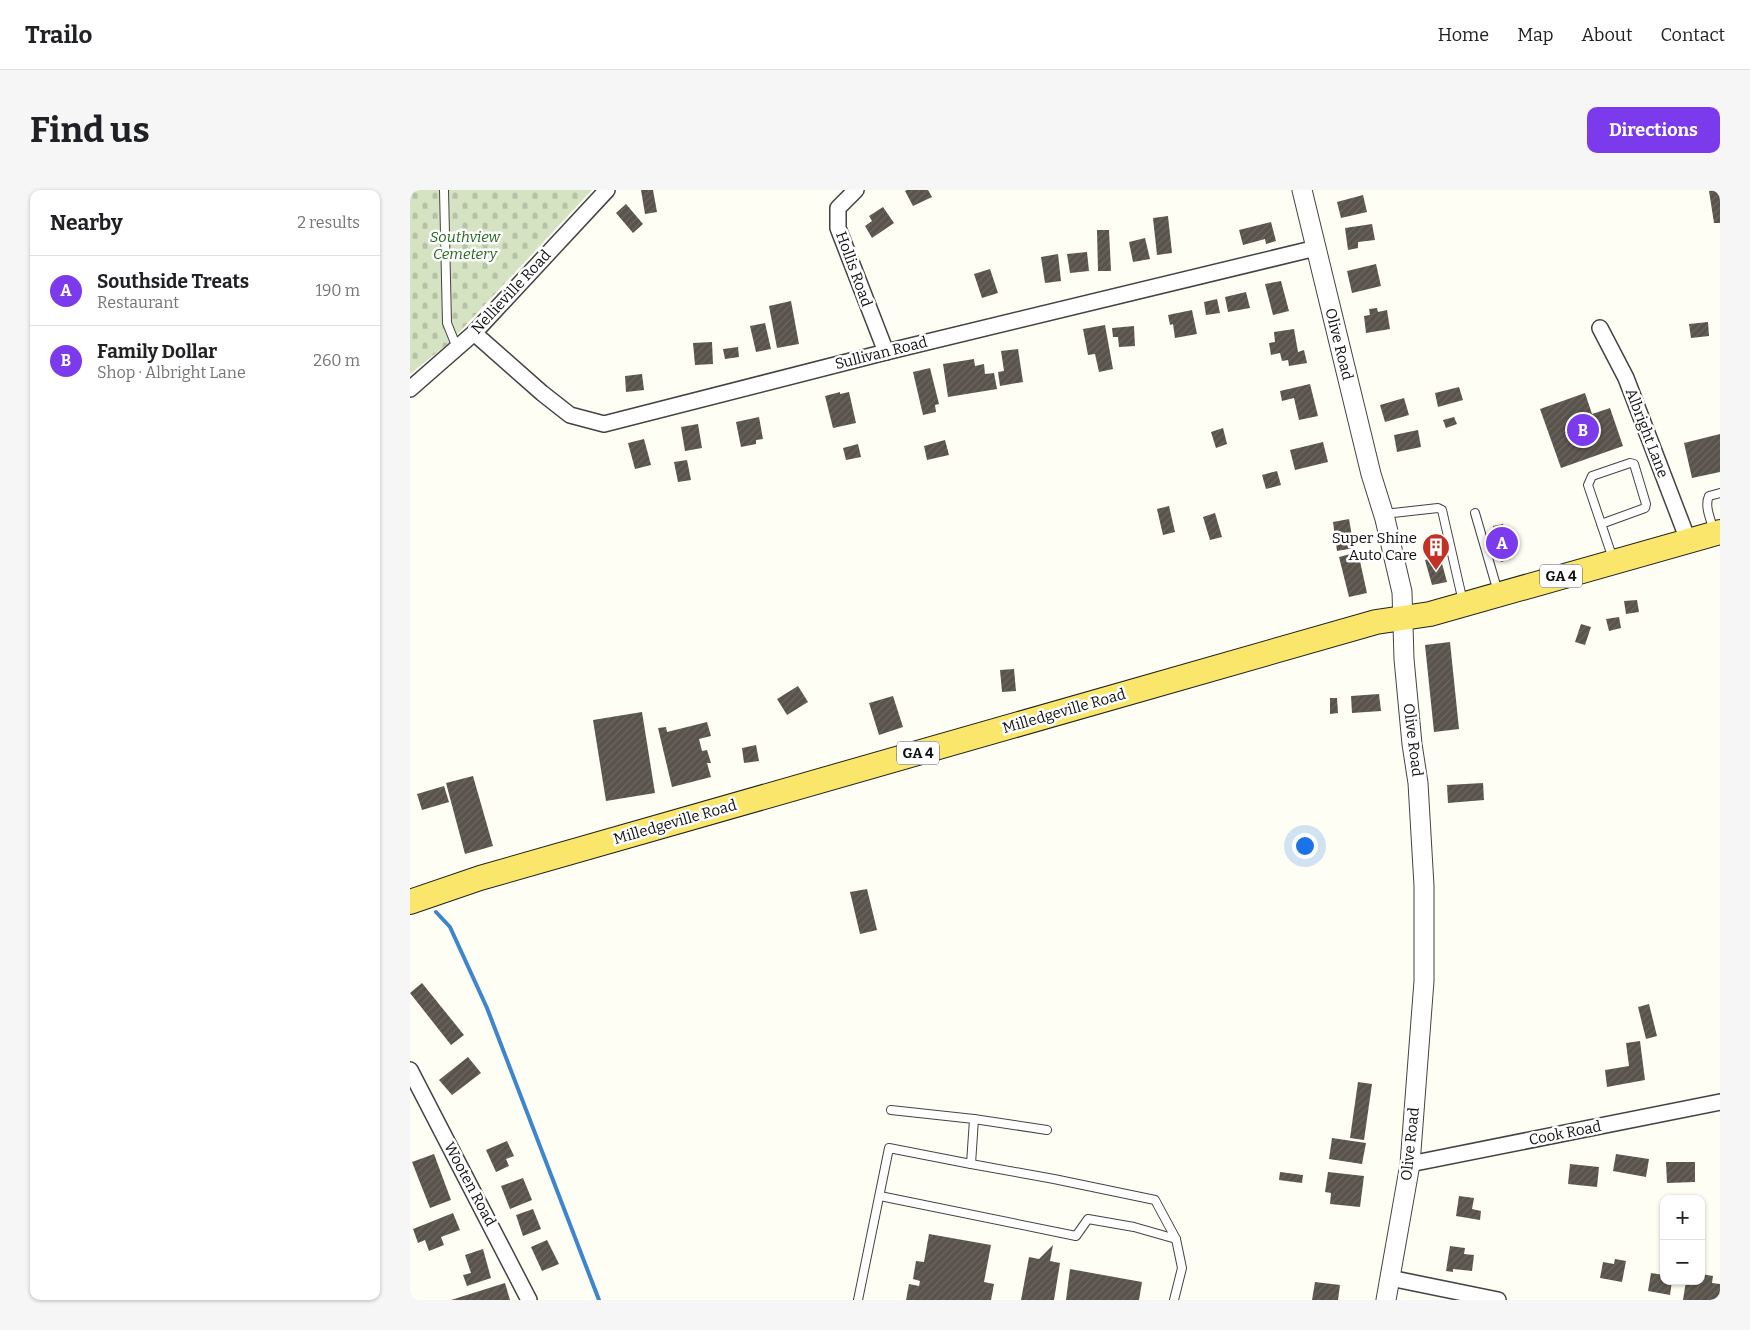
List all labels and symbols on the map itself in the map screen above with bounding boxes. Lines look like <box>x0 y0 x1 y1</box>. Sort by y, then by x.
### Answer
park label: Southview Cemetery <box>430 228 502 263</box>
street label: Hollis Road <box>832 229 876 309</box>
street label: Nellieville Road <box>467 246 555 338</box>
street label: Olive Road <box>1321 306 1357 382</box>
street label: Sullivan Road <box>833 333 929 373</box>
street label: Albright Lane <box>1622 386 1672 480</box>
pin: B <box>1567 411 1599 449</box>
pin: A <box>1486 524 1518 562</box>
place label: Super Shine Auto Care <box>1332 529 1417 564</box>
building icon: Super Shine Auto Care <box>1421 532 1451 571</box>
road number: GA 4 <box>1540 564 1582 588</box>
street label: Milledgeville Road <box>1000 685 1128 737</box>
street label: Olive Road <box>1400 702 1426 778</box>
road number: GA 4 <box>897 742 939 764</box>
street label: Milledgeville Road <box>611 796 739 848</box>
your location <box>1292 833 1318 859</box>
street label: Olive Road <box>1397 1106 1423 1182</box>
street label: Cook Road <box>1527 1117 1603 1149</box>
street label: Wooten Road <box>440 1139 500 1229</box>

